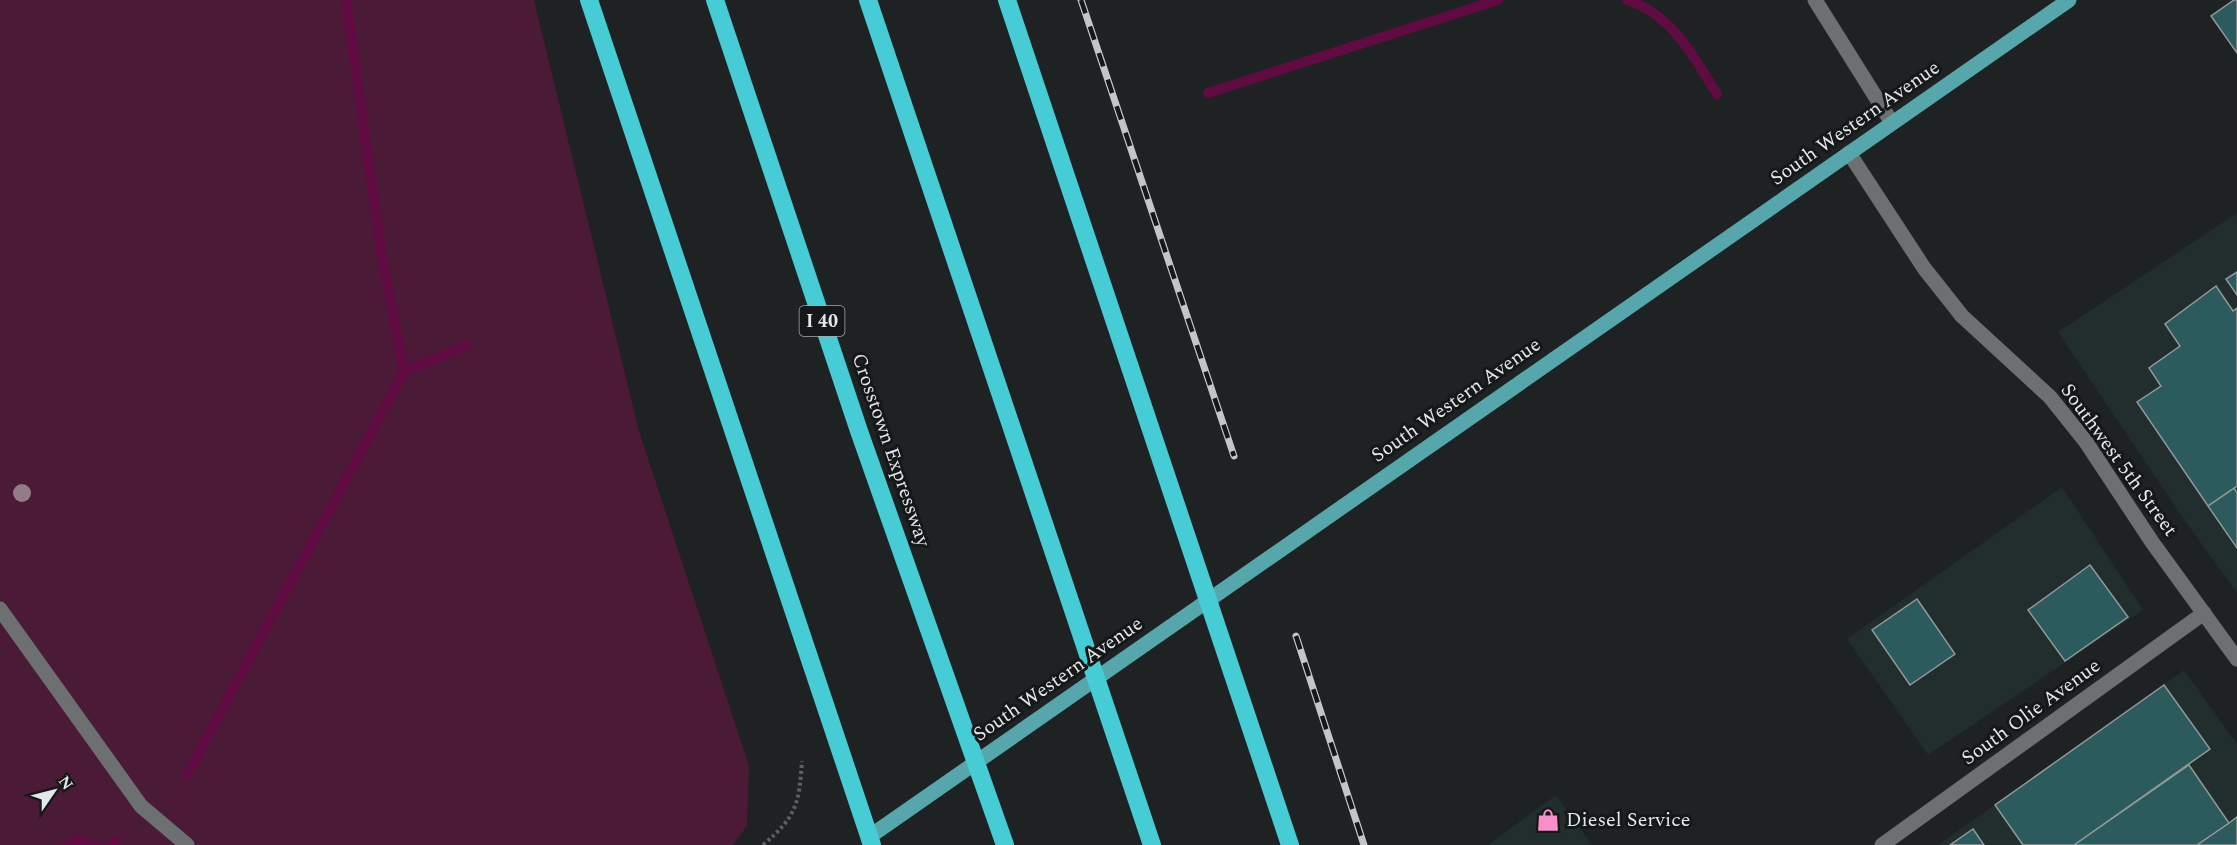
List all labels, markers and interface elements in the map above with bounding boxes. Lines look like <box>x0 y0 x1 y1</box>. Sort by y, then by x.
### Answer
street label: South Western Avenue <box>1764 53 1946 193</box>
road number: I 40 <box>800 306 844 336</box>
street label: South Western Avenue <box>1365 330 1547 470</box>
street label: Crosstown Expressway <box>844 349 939 552</box>
street label: Southwest 5th Street <box>2053 377 2185 543</box>
street label: South Western Avenue <box>967 609 1149 749</box>
street label: South Olie Avenue <box>1955 651 2107 773</box>
north arrow <box>24 761 84 821</box>
text: N <box>52 771 79 795</box>
place label: Diesel Service <box>1566 805 1690 835</box>
shop icon: Diesel Service <box>1535 807 1561 833</box>

